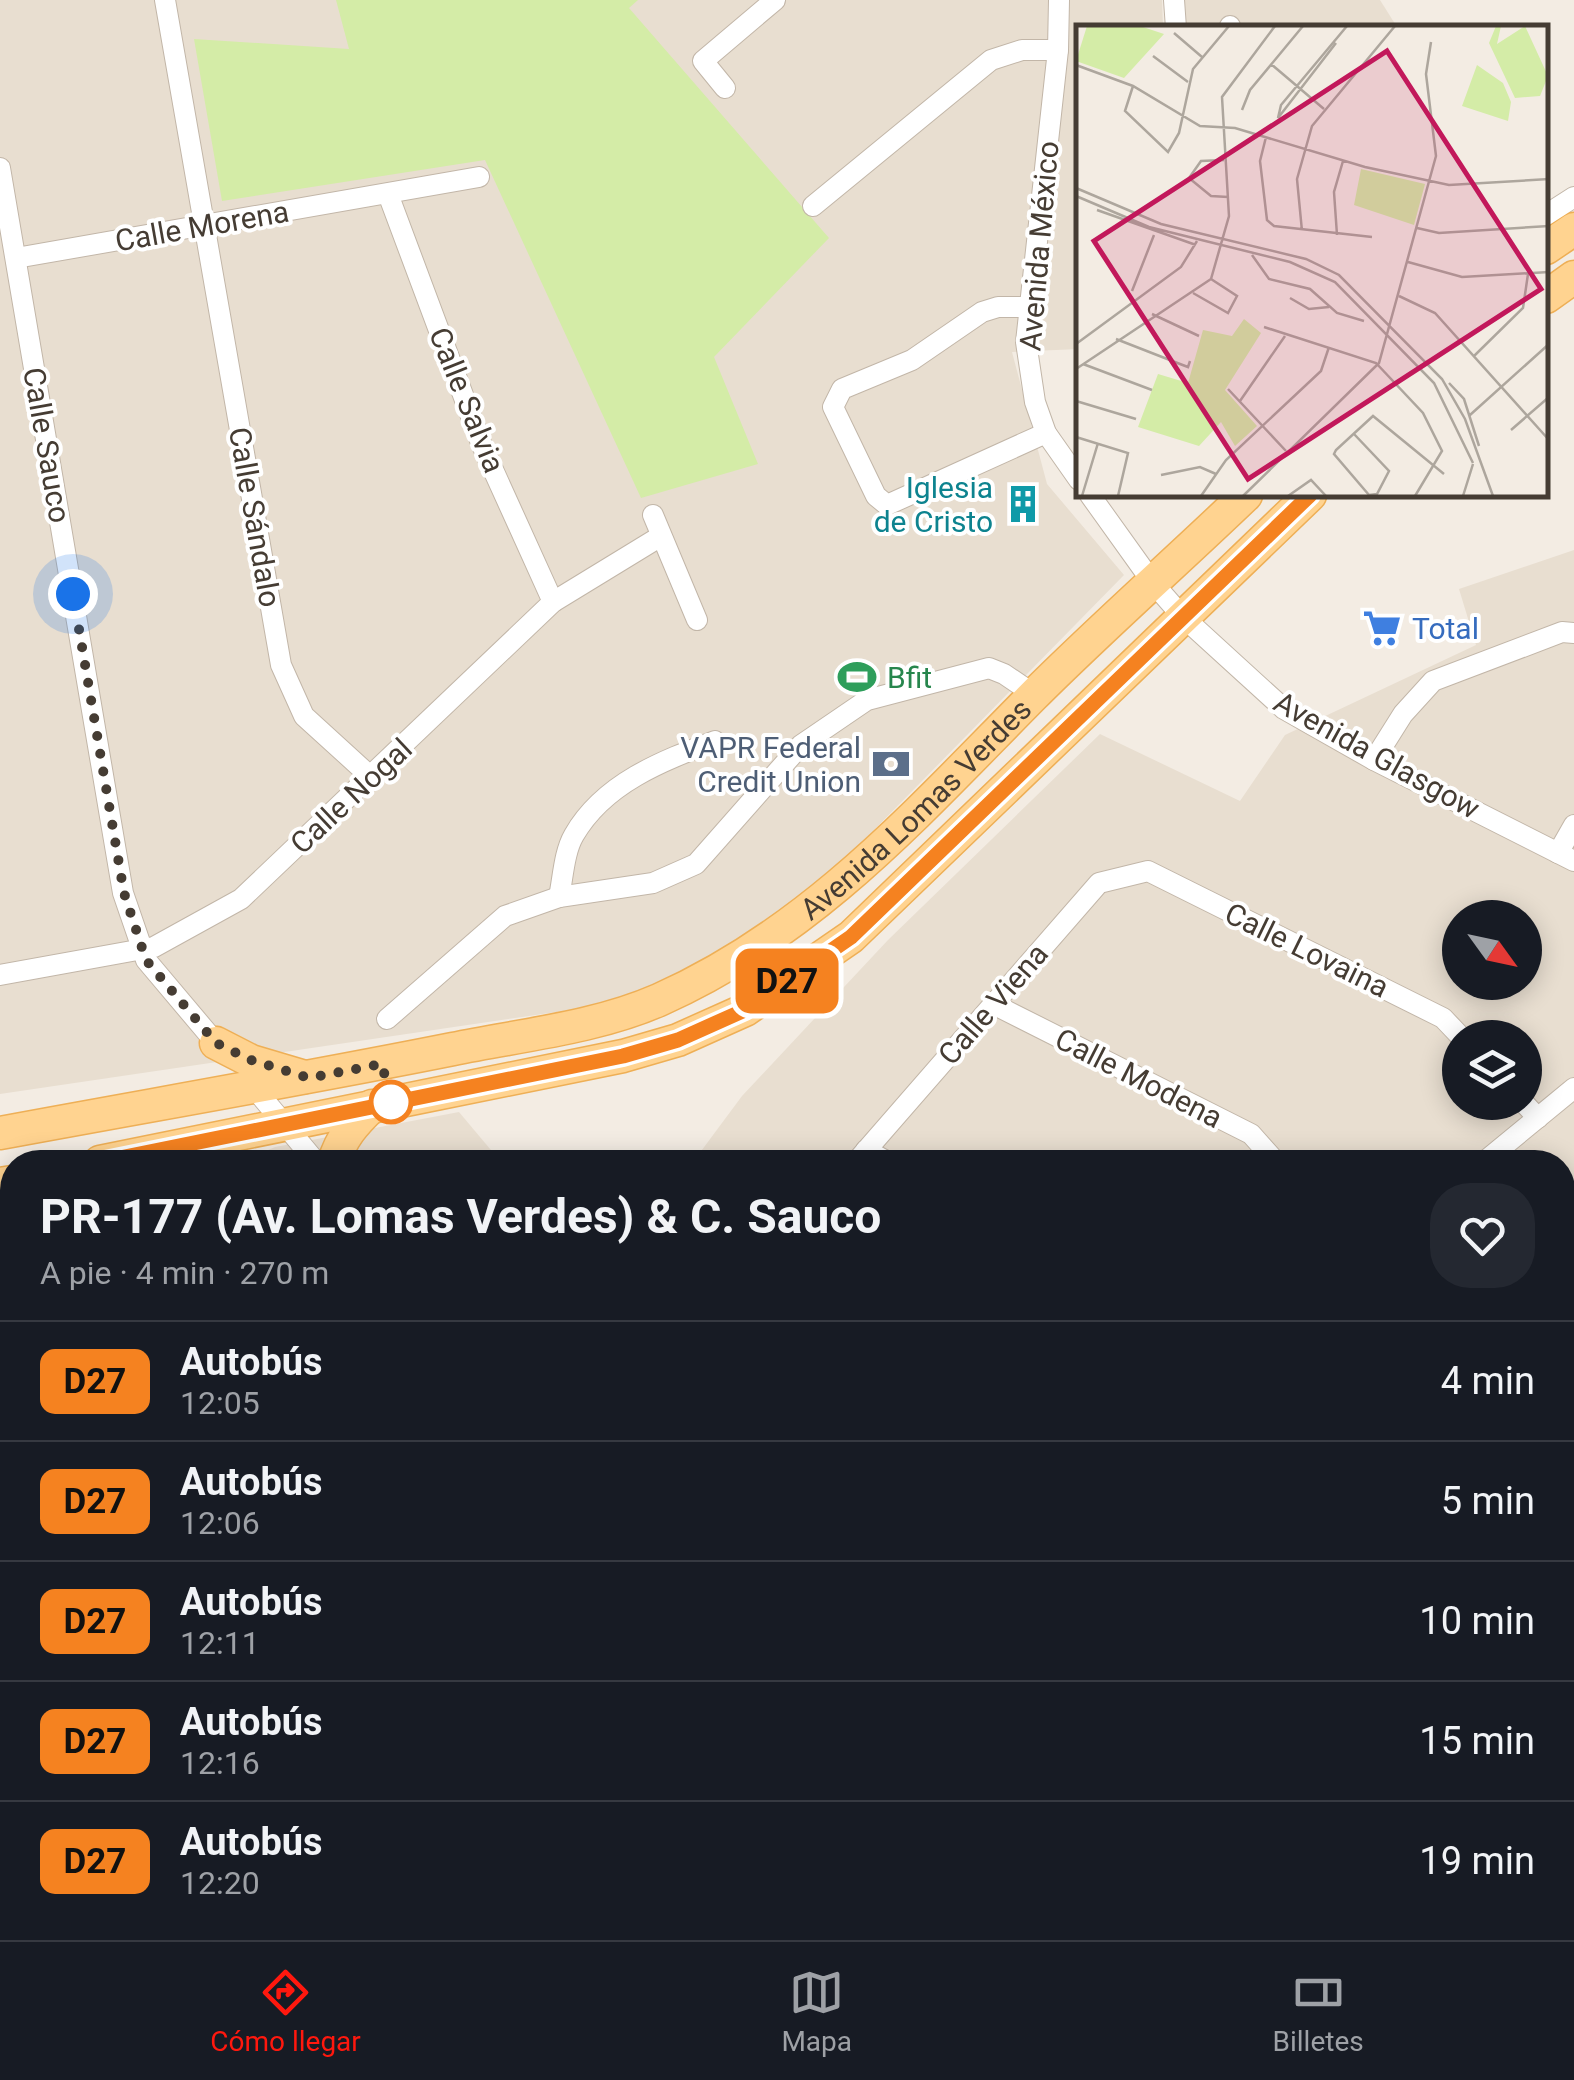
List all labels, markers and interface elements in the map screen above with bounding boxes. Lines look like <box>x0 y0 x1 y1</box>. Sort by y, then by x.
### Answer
inset map <box>1076 25 1549 498</box>
street label: Avenida México <box>1012 140 1066 352</box>
street label: Calle Morena <box>112 194 292 258</box>
street label: Calle Salvia <box>422 322 512 478</box>
street label: Calle Sauco <box>16 365 78 525</box>
street label: Calle Sándalo <box>222 424 288 610</box>
place label: Iglesia de Cristo <box>874 470 993 539</box>
building icon: Iglesia de Cristo <box>1002 483 1044 525</box>
your location <box>48 569 98 619</box>
supermarket icon: Total <box>1361 607 1403 649</box>
place label: Total <box>1412 611 1479 646</box>
sports icon: Bfit <box>836 656 878 698</box>
place label: Bfit <box>887 660 932 695</box>
street label: Avenida Glasgow <box>1268 684 1486 826</box>
street label: Avenida Lomas Verdes <box>793 691 1038 927</box>
place label: VAPR Federal Credit Union <box>680 730 861 799</box>
street label: Calle Nogal <box>283 731 419 861</box>
bank icon: VAPR Federal Credit Union <box>870 743 912 785</box>
street label: Calle Lovaina <box>1219 895 1395 1005</box>
north arrow <box>1442 900 1542 1000</box>
map controls <box>1442 900 1542 1120</box>
street label: Calle Viena <box>931 936 1055 1072</box>
line badge: D27 <box>730 948 844 1014</box>
text: D27 <box>756 961 818 1002</box>
button: layers <box>1442 1020 1542 1120</box>
street label: Calle Modena <box>1050 1021 1228 1135</box>
unlabelled marker <box>370 1081 412 1123</box>
button: heart <box>1430 1183 1535 1288</box>
text: PR-177 (Av. Lomas Verdes) & C. Sauco <box>40 1188 881 1245</box>
text: A pie · 4 min · 270 m <box>40 1254 329 1292</box>
text: Autobús <box>180 1340 323 1384</box>
text: 4 min <box>1441 1359 1535 1403</box>
text: D27 <box>64 1361 126 1402</box>
text: 12:05 <box>180 1384 260 1422</box>
text: Autobús <box>180 1460 323 1504</box>
text: 5 min <box>1441 1479 1535 1523</box>
text: D27 <box>64 1481 126 1522</box>
text: 12:06 <box>180 1504 260 1542</box>
text: Autobús <box>180 1580 323 1624</box>
text: 10 min <box>1419 1599 1535 1643</box>
text: D27 <box>64 1601 126 1642</box>
text: 12:11 <box>180 1624 260 1662</box>
text: Autobús <box>180 1700 323 1744</box>
text: 15 min <box>1419 1719 1535 1763</box>
text: D27 <box>64 1721 126 1762</box>
text: 12:16 <box>180 1744 260 1782</box>
text: Autobús <box>180 1820 323 1864</box>
text: 19 min <box>1419 1839 1535 1883</box>
text: D27 <box>64 1841 126 1882</box>
text: 12:20 <box>180 1864 260 1902</box>
tab: Cómo llegar <box>210 1965 361 2058</box>
tab: Mapa <box>781 1965 852 2058</box>
tab: Billetes <box>1273 1965 1364 2058</box>

